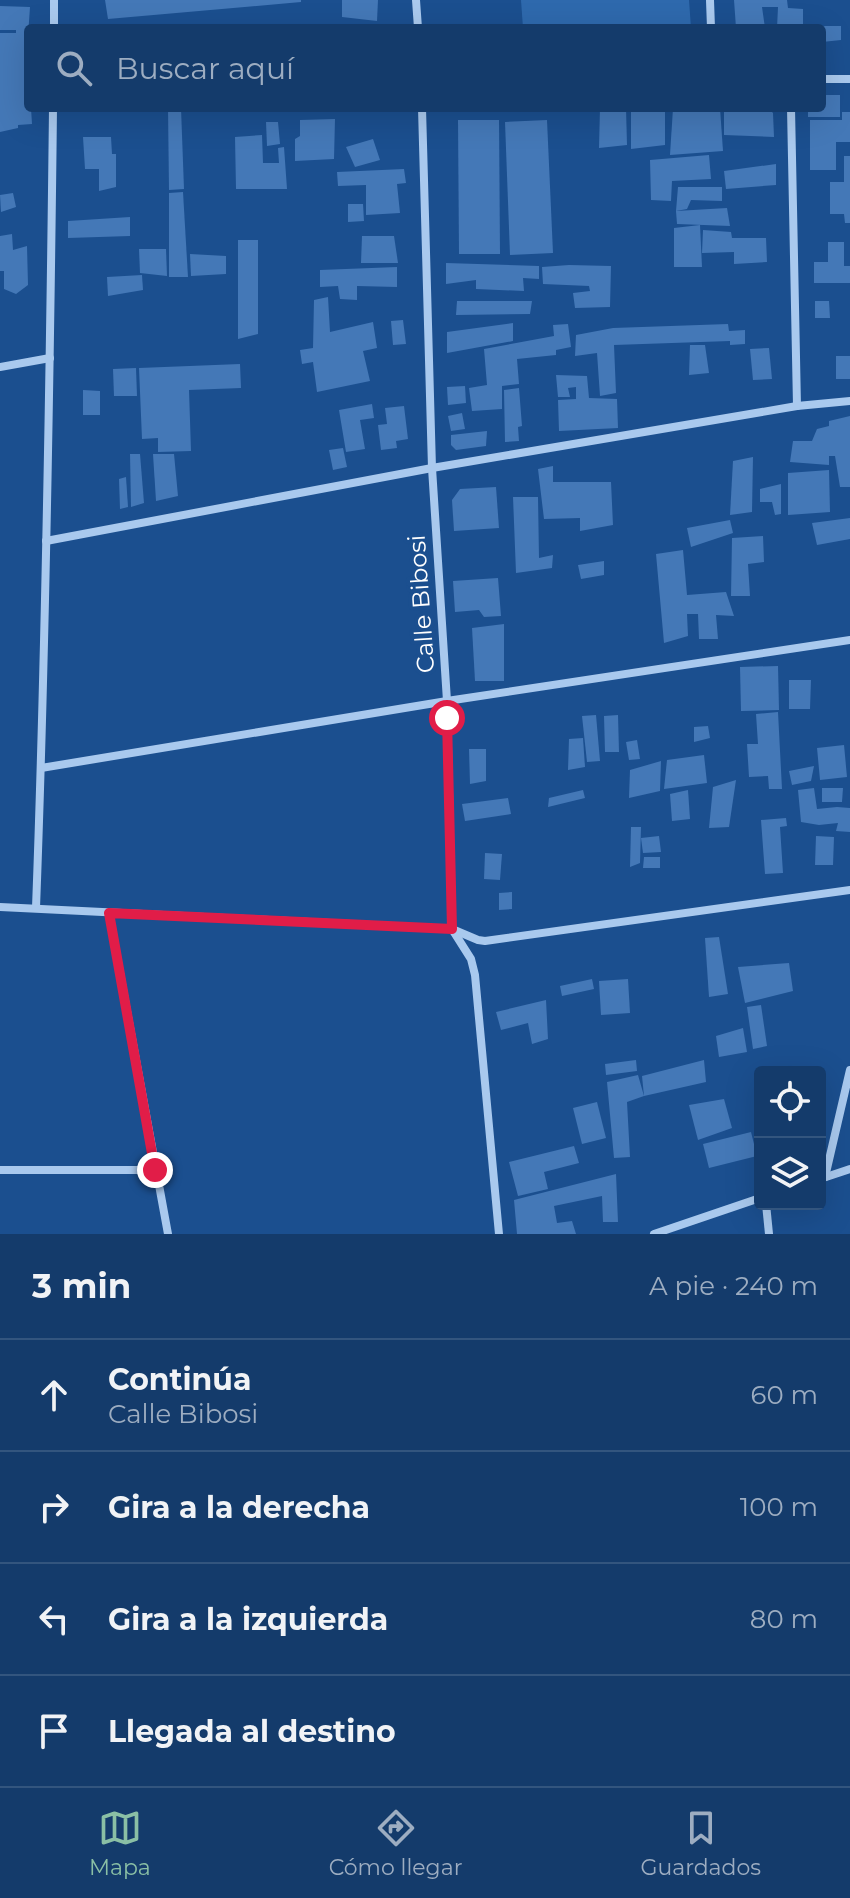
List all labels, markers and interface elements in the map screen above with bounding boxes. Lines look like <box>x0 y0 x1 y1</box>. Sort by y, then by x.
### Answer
search box <box>24 24 826 112</box>
icon: search <box>52 46 96 90</box>
text: Buscar aquí <box>116 50 294 87</box>
street label: Calle Bibosi <box>402 534 440 674</box>
route start <box>429 700 465 736</box>
map controls <box>754 1066 826 1210</box>
button: locate <box>754 1066 826 1138</box>
button: layers <box>754 1138 826 1210</box>
route end <box>137 1152 173 1188</box>
text: 3 min <box>32 1265 131 1307</box>
text: A pie · 240 m <box>649 1270 818 1302</box>
text: Continúa <box>108 1361 251 1398</box>
icon: ahead <box>32 1373 76 1417</box>
text: 60 m <box>751 1379 818 1411</box>
text: Calle Bibosi <box>108 1398 258 1430</box>
icon: right <box>32 1485 76 1529</box>
text: Gira a la derecha <box>108 1489 370 1526</box>
text: 100 m <box>740 1491 818 1523</box>
icon: left <box>32 1597 76 1641</box>
text: Gira a la izquierda <box>108 1601 388 1638</box>
text: 80 m <box>750 1603 818 1635</box>
icon: arrive <box>32 1709 76 1753</box>
text: Llegada al destino <box>108 1713 396 1750</box>
tab: Mapa <box>89 1806 151 1881</box>
tab: Cómo llegar <box>329 1806 462 1881</box>
tab: Guardados <box>640 1806 761 1881</box>

